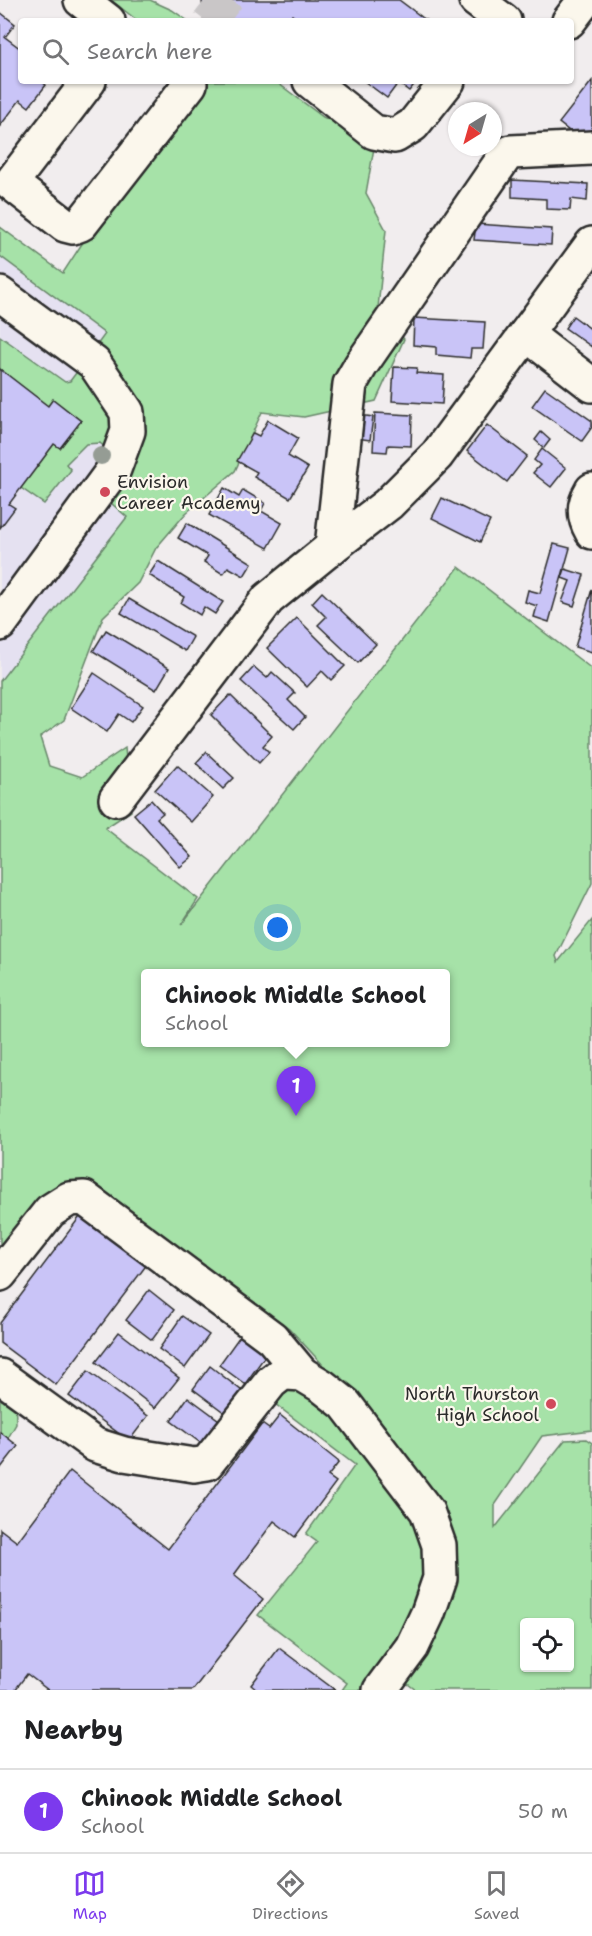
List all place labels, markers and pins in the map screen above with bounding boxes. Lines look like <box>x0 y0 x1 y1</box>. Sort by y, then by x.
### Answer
place label: Envision Career Academy <box>117 470 261 515</box>
marker: Envision Career Academy <box>98 485 112 499</box>
pin: 1 <box>276 1066 316 1116</box>
place label: North Thurston High School <box>405 1382 540 1427</box>
marker: North Thurston High School <box>544 1397 558 1411</box>

